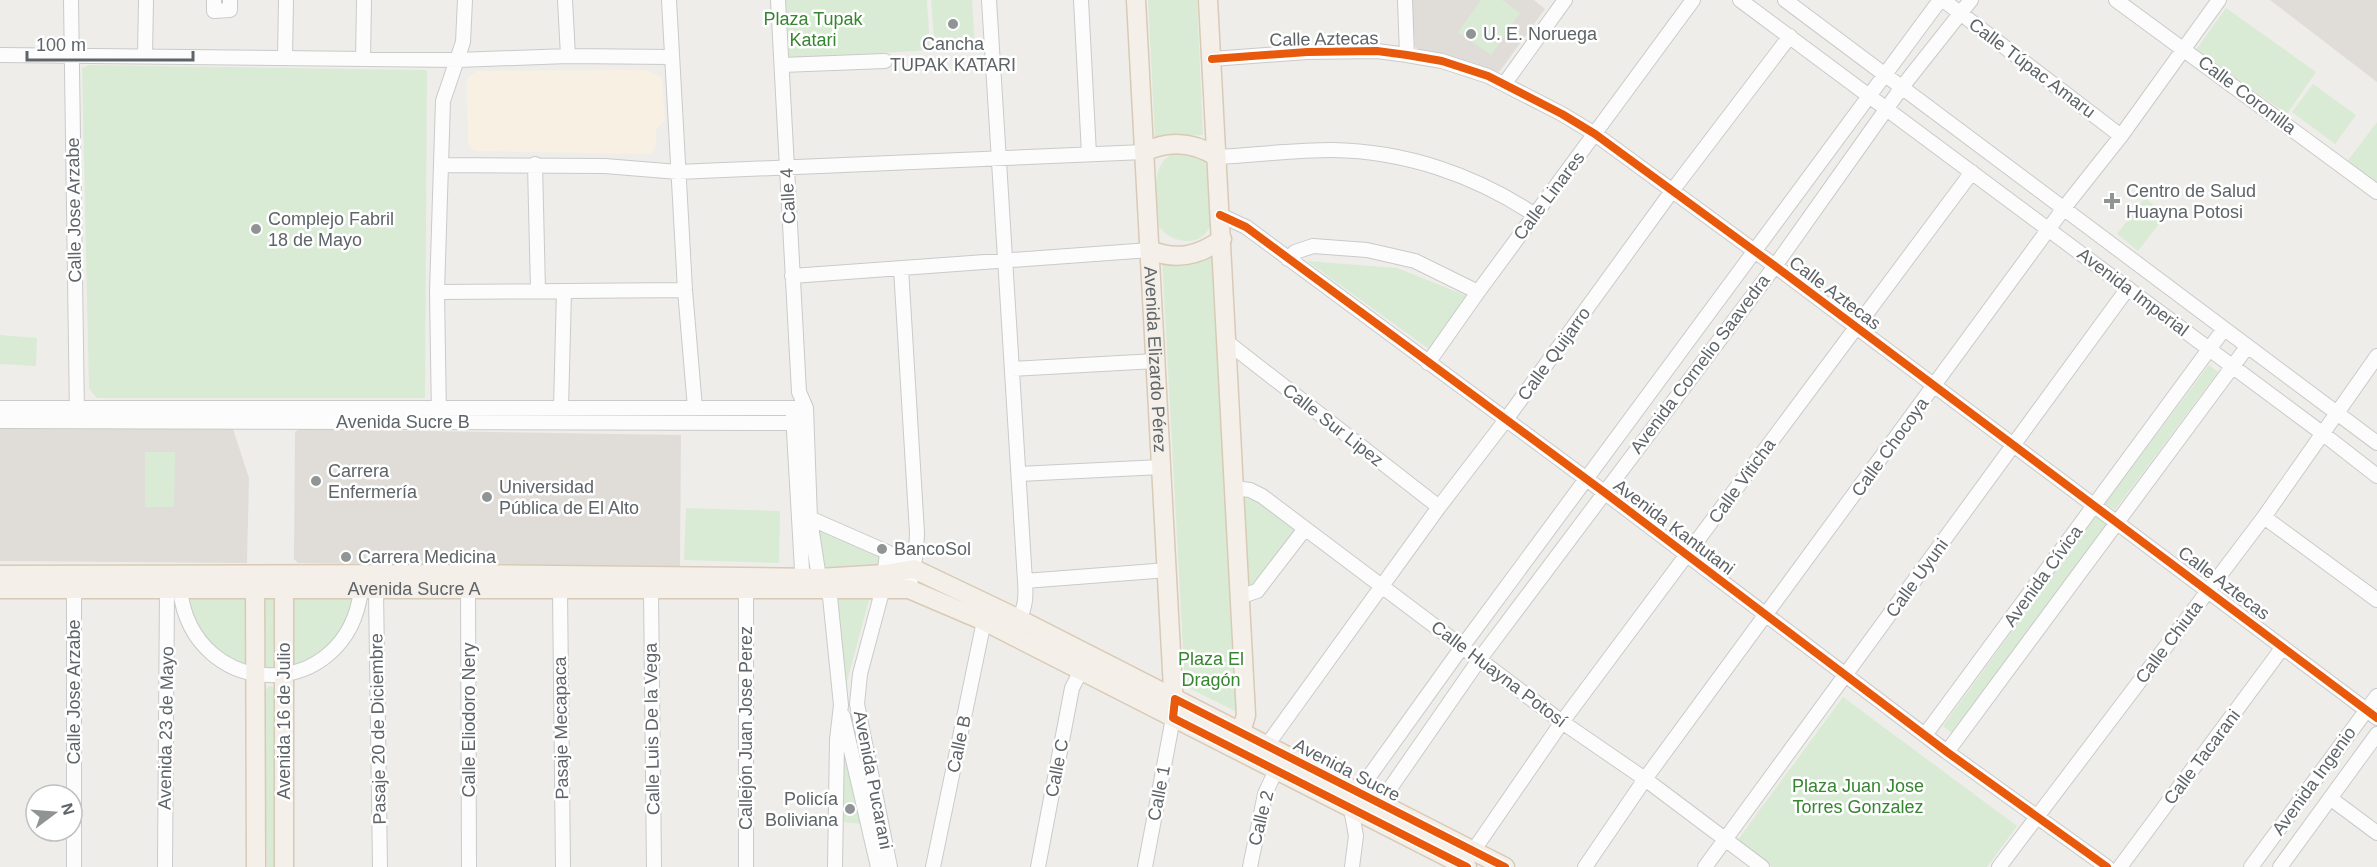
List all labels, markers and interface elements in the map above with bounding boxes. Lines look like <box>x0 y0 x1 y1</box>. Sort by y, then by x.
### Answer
park label: Plaza Tupak Katari <box>763 9 864 50</box>
street label: Calle Túpac Amaru <box>1965 14 2099 122</box>
marker: Cancha TUPAK KATARI <box>946 17 960 31</box>
scale bar <box>27 24 194 62</box>
place label: U. E. Noruega <box>1483 24 1598 44</box>
marker: U. E. Noruega <box>1464 27 1478 41</box>
street label: Calle Aztecas <box>1269 28 1379 50</box>
place label: Cancha TUPAK KATARI <box>890 34 1016 75</box>
text: 100 m <box>36 35 86 55</box>
street label: Calle Coronilla <box>2194 52 2301 139</box>
street label: Calle Jose Arzabe <box>63 137 85 283</box>
street label: Calle Linares <box>1509 148 1589 244</box>
street label: Calle 4 <box>777 167 799 225</box>
place label: Centro de Salud Huayna Potosi <box>2126 181 2256 222</box>
marker: Centro de Salud Huayna Potosi <box>2103 192 2121 210</box>
place label: Complejo Fabril 18 de Mayo <box>268 209 394 250</box>
marker: Complejo Fabril 18 de Mayo <box>249 222 263 236</box>
street label: Avenida Imperial <box>2074 244 2192 340</box>
street label: Calle Aztecas <box>1785 252 1885 334</box>
street label: Avenida Elizardo Pérez <box>1140 266 1170 453</box>
street label: Avenida Cornelio Saavedra <box>1626 270 1774 457</box>
street label: Calle Quijarro <box>1514 304 1594 404</box>
street label: Calle Sur Lipez <box>1279 380 1387 470</box>
street label: Calle Chocoya <box>1848 393 1933 500</box>
street label: Avenida Sucre B <box>336 412 470 432</box>
street label: Calle Viticha <box>1705 434 1780 527</box>
place label: Carrera Enfermería <box>328 461 418 502</box>
marker: Carrera Enfermería <box>309 474 323 488</box>
street label: Avenida Kantutani <box>1610 475 1738 579</box>
place label: Universidad Pública de El Alto <box>499 477 639 518</box>
marker: Universidad Pública de El Alto <box>480 490 494 504</box>
street label: Avenida Cívica <box>2000 521 2087 630</box>
street label: Calle Uyuni <box>1882 535 1952 621</box>
place label: BancoSol <box>894 539 971 559</box>
marker: BancoSol <box>875 542 889 556</box>
street label: Calle Aztecas <box>2174 542 2274 624</box>
place label: Carrera Medicina <box>358 547 497 567</box>
marker: Carrera Medicina <box>339 550 353 564</box>
street label: Avenida Sucre A <box>348 579 480 599</box>
street label: Calle Chiuta <box>2132 596 2207 687</box>
street label: Calle Huayna Potosí <box>1427 617 1571 731</box>
street label: Calle Jose Arzabe <box>64 619 84 765</box>
street label: Callejón Juan Jose Perez <box>736 626 756 830</box>
street label: Pasaje 20 de Diciembre <box>366 633 390 825</box>
street label: Calle Eliodoro Nery <box>459 642 479 798</box>
street label: Calle Luis De la Vega <box>640 642 664 815</box>
street label: Avenida 16 de Julio <box>274 643 294 799</box>
street label: Avenida 23 de Mayo <box>155 646 177 810</box>
park label: Plaza El Dragón <box>1178 649 1244 690</box>
street label: Pasaje Mecapaca <box>550 655 572 800</box>
street label: Calle Tacarani <box>2160 706 2244 808</box>
street label: Avenida Pucarani <box>850 709 896 851</box>
street label: Calle B <box>943 714 975 774</box>
street label: Avenida Ingenio <box>2268 723 2360 839</box>
street label: Avenida Sucre <box>1290 735 1404 805</box>
street label: Calle C <box>1042 737 1072 799</box>
street label: Calle 1 <box>1144 764 1174 822</box>
park label: Plaza Juan Jose Torres Gonzalez <box>1792 776 1924 817</box>
north arrow <box>24 783 84 843</box>
street label: Calle 2 <box>1245 788 1277 848</box>
place label: Policía Boliviana <box>765 789 839 830</box>
text: N <box>58 801 78 817</box>
marker: Policía Boliviana <box>843 802 857 816</box>

